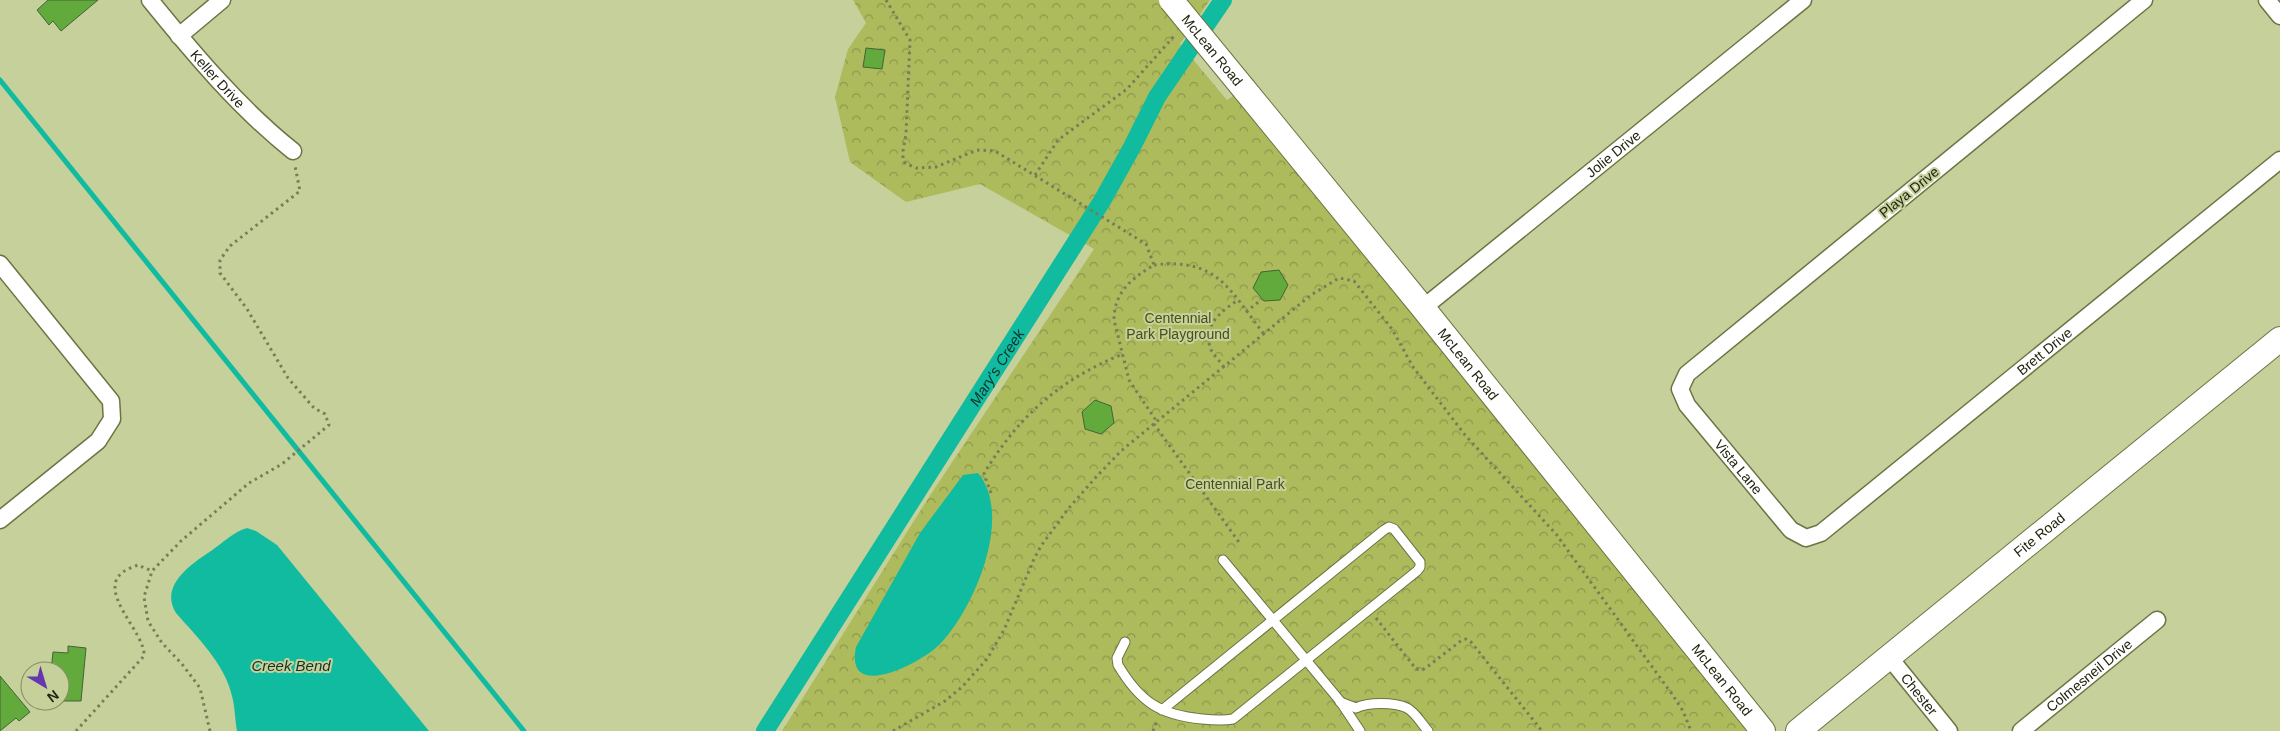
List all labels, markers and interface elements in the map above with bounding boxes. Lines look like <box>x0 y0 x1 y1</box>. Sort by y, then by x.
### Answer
street label: McLean Road <box>1178 11 1246 89</box>
street label: Keller Drive <box>187 47 248 111</box>
street label: Jolie Drive <box>1583 127 1644 181</box>
street label: Playa Drive <box>1876 163 1942 221</box>
park label: Centennial Park Playground <box>1126 310 1230 342</box>
water label: Mary's Creek <box>965 324 1028 409</box>
street label: Brett Drive <box>2014 324 2075 378</box>
street label: McLean Road <box>1435 325 1502 403</box>
street label: Vista Lane <box>1711 436 1766 497</box>
park label: Centennial Park <box>1185 476 1286 492</box>
street label: Fite Road <box>2011 509 2068 560</box>
street label: Colmesneil Drive <box>2043 636 2135 715</box>
street label: McLean Road <box>1688 641 1756 719</box>
water label: Creek Bend <box>251 657 331 674</box>
north arrow <box>20 661 70 711</box>
street label: Chester <box>1898 670 1941 719</box>
text: N <box>44 687 62 706</box>

